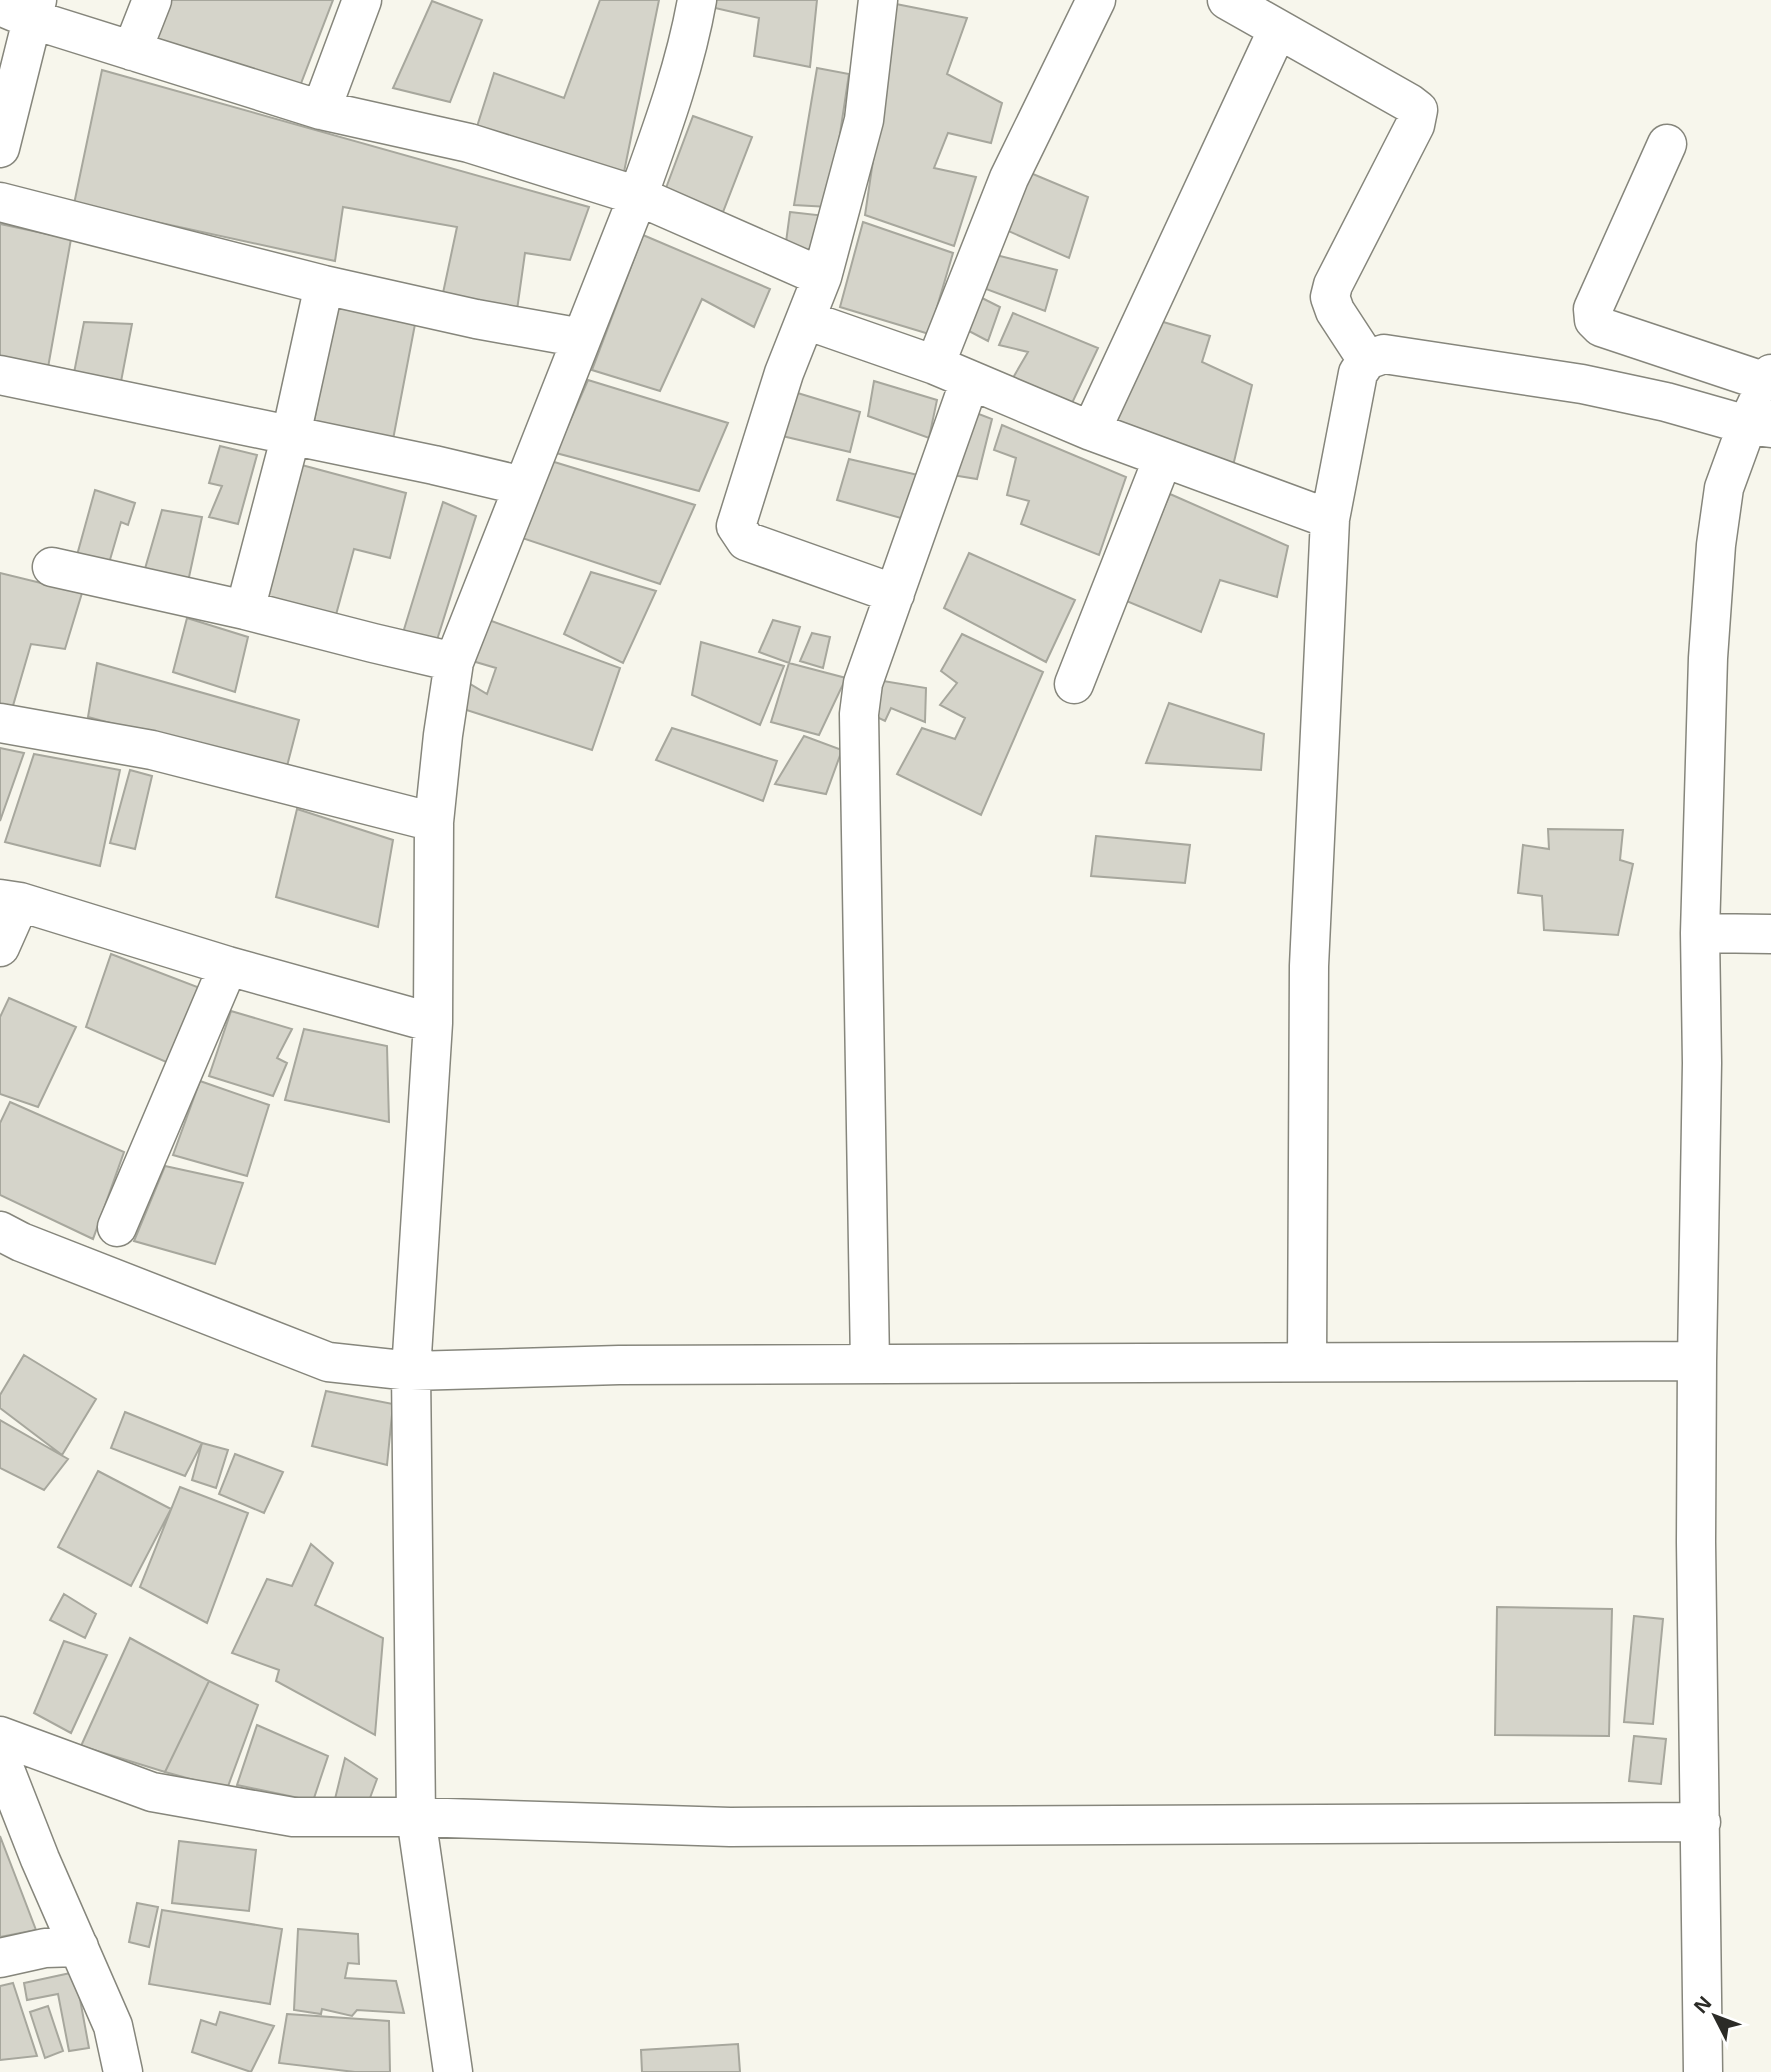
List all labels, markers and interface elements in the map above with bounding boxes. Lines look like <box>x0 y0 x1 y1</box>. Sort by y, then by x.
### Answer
north arrow <box>1680 1981 1750 2051</box>
text: N <box>1688 1990 1717 2019</box>

